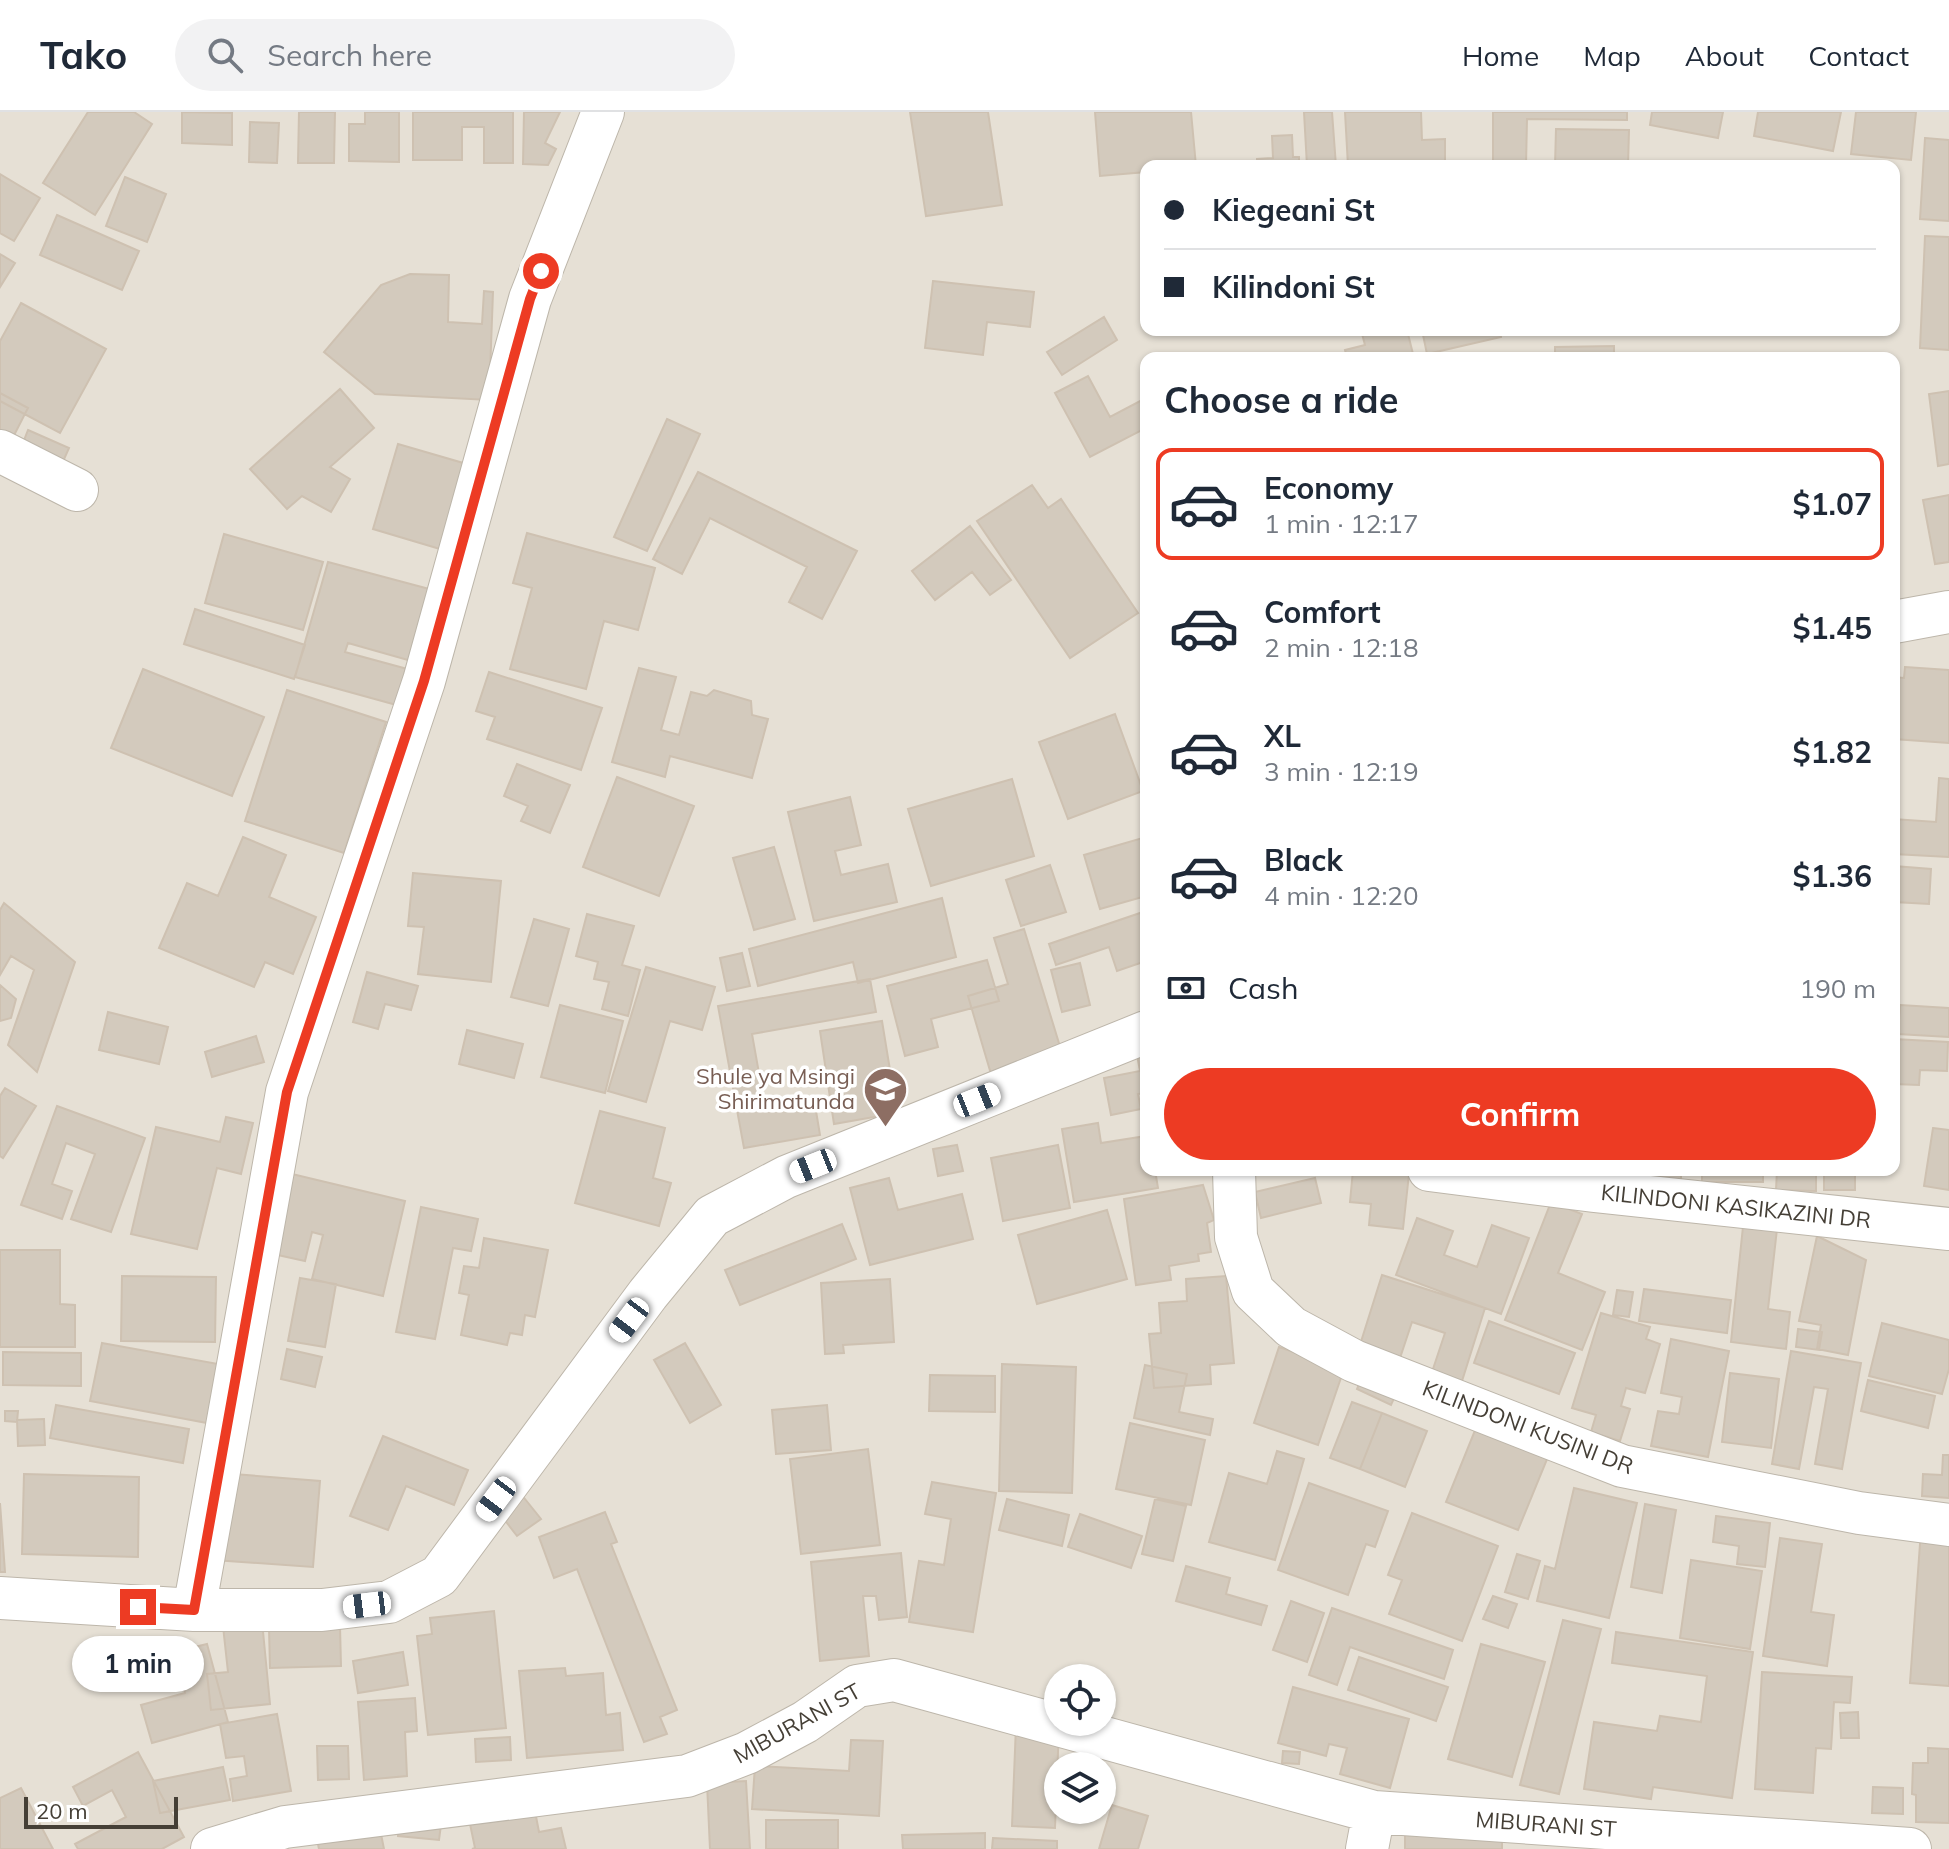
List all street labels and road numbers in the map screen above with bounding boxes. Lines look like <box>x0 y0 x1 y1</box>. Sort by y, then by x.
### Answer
street label: KILINDONI KASIKAZINI DR <box>1600 1178 1872 1234</box>
street label: KILINDONI KUSINI DR <box>1419 1374 1637 1480</box>
street label: MIBURANI ST <box>728 1677 866 1769</box>
street label: MIBURANI ST <box>1475 1805 1617 1843</box>

